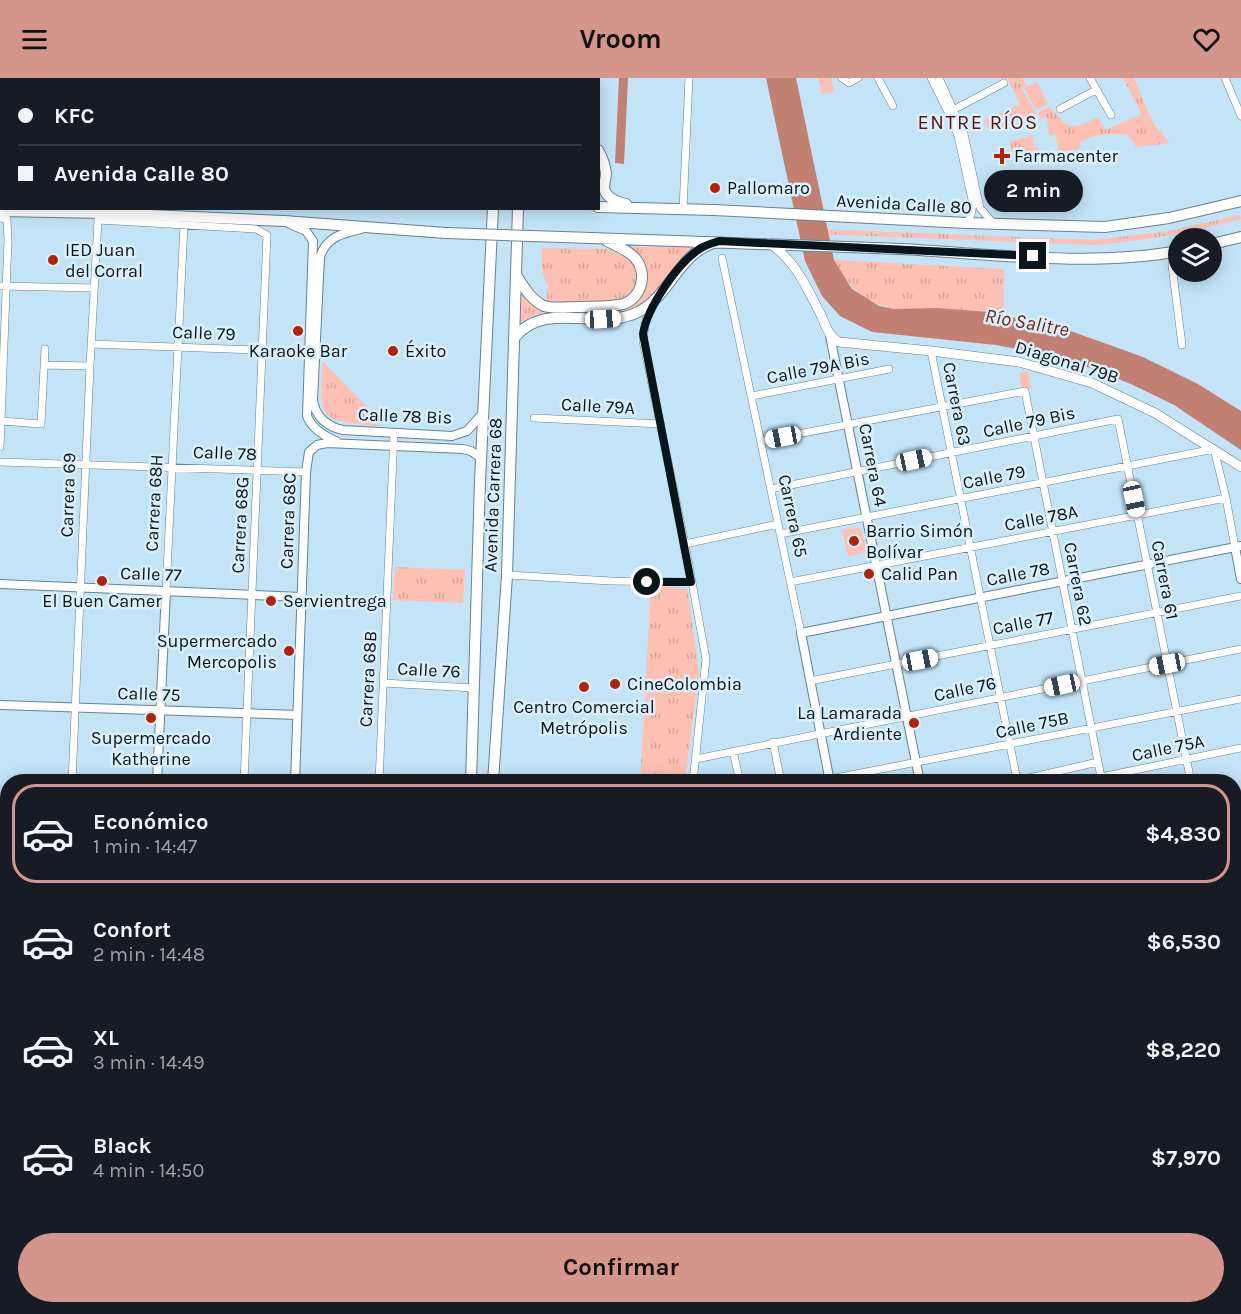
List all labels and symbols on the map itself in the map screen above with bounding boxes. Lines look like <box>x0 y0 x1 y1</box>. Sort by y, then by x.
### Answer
district label: ENTRE RÍOS <box>917 110 1039 134</box>
place label: Farmacenter <box>1014 145 1119 167</box>
marker: Farmacenter <box>995 149 1009 163</box>
callout: 2 min <box>984 169 1082 211</box>
place label: Pallomaro <box>727 177 810 199</box>
marker: Pallomaro <box>708 181 722 195</box>
street label: Avenida Calle 80 <box>836 189 972 219</box>
place label: IED Juan del Corral <box>65 239 143 282</box>
route end <box>1019 242 1046 269</box>
marker: IED Juan del Corral <box>46 253 60 267</box>
water label: Río Salitre <box>983 304 1071 341</box>
car <box>585 309 621 329</box>
street label: Calle 79 <box>172 321 236 345</box>
marker: Karaoke Bar <box>291 324 305 338</box>
street label: Diagonal 79B <box>1012 336 1122 388</box>
place label: Éxito <box>405 339 446 362</box>
place label: Karaoke Bar <box>249 340 348 362</box>
marker: Éxito <box>386 344 400 358</box>
street label: Calle 79A Bis <box>765 347 871 389</box>
street label: Carrera 63 <box>938 360 976 448</box>
street label: Calle 79A <box>561 393 635 419</box>
street label: Calle 79 Bis <box>981 401 1077 443</box>
street label: Calle 78 Bis <box>357 403 453 429</box>
street label: Avenida Carrera 68 <box>479 417 507 573</box>
street label: Carrera 64 <box>854 422 892 508</box>
car <box>764 425 802 449</box>
street label: Calle 78 <box>193 441 257 465</box>
car <box>895 447 933 473</box>
street label: Carrera 69 <box>56 452 80 538</box>
street label: Carrera 68H <box>140 454 168 552</box>
street label: Calle 79 <box>961 460 1027 494</box>
street label: Carrera 68C <box>275 472 301 570</box>
street label: Carrera 65 <box>773 472 813 560</box>
street label: Carrera 68G <box>226 476 254 574</box>
car <box>1121 480 1147 518</box>
street label: Calle 78A <box>1002 500 1080 536</box>
place label: Barrio Simón Bolívar <box>866 520 973 563</box>
marker: Barrio Simón Bolívar <box>847 534 861 548</box>
street label: Carrera 61 <box>1147 539 1183 621</box>
street label: Carrera 62 <box>1059 540 1097 628</box>
street label: Calle 78 <box>984 557 1052 591</box>
street label: Calle 77 <box>120 562 183 586</box>
place label: Calid Pan <box>881 563 958 585</box>
marker: Calid Pan <box>862 567 876 581</box>
route start <box>633 568 660 595</box>
marker: El Buen Camer <box>95 574 109 588</box>
place label: El Buen Camer <box>42 590 162 612</box>
place label: Servientrega <box>283 590 387 612</box>
marker: Servientrega <box>264 594 278 608</box>
street label: Calle 77 <box>991 606 1056 640</box>
place label: Supermercado Mercopolis <box>157 630 277 673</box>
street label: Carrera 68B <box>354 630 382 728</box>
marker: Supermercado Mercopolis <box>282 644 296 658</box>
car <box>901 648 939 672</box>
car <box>1148 652 1186 676</box>
street label: Calle 76 <box>397 657 461 683</box>
street label: Calle 76 <box>932 672 998 706</box>
car <box>1043 672 1081 698</box>
place label: CineColombia <box>627 673 742 695</box>
marker: CineColombia <box>608 677 622 691</box>
marker: Centro Comercial Metrópolis <box>577 680 591 694</box>
street label: Calle 75 <box>117 682 181 706</box>
place label: Centro Comercial Metrópolis <box>513 696 655 739</box>
place label: La Lamarada Ardiente <box>797 702 902 745</box>
street label: Calle 75B <box>993 707 1071 743</box>
marker: Supermercado Katherine <box>144 711 158 725</box>
marker: La Lamarada Ardiente <box>907 716 921 730</box>
place label: Supermercado Katherine <box>91 727 211 770</box>
street label: Calle 75A <box>1130 730 1206 766</box>

